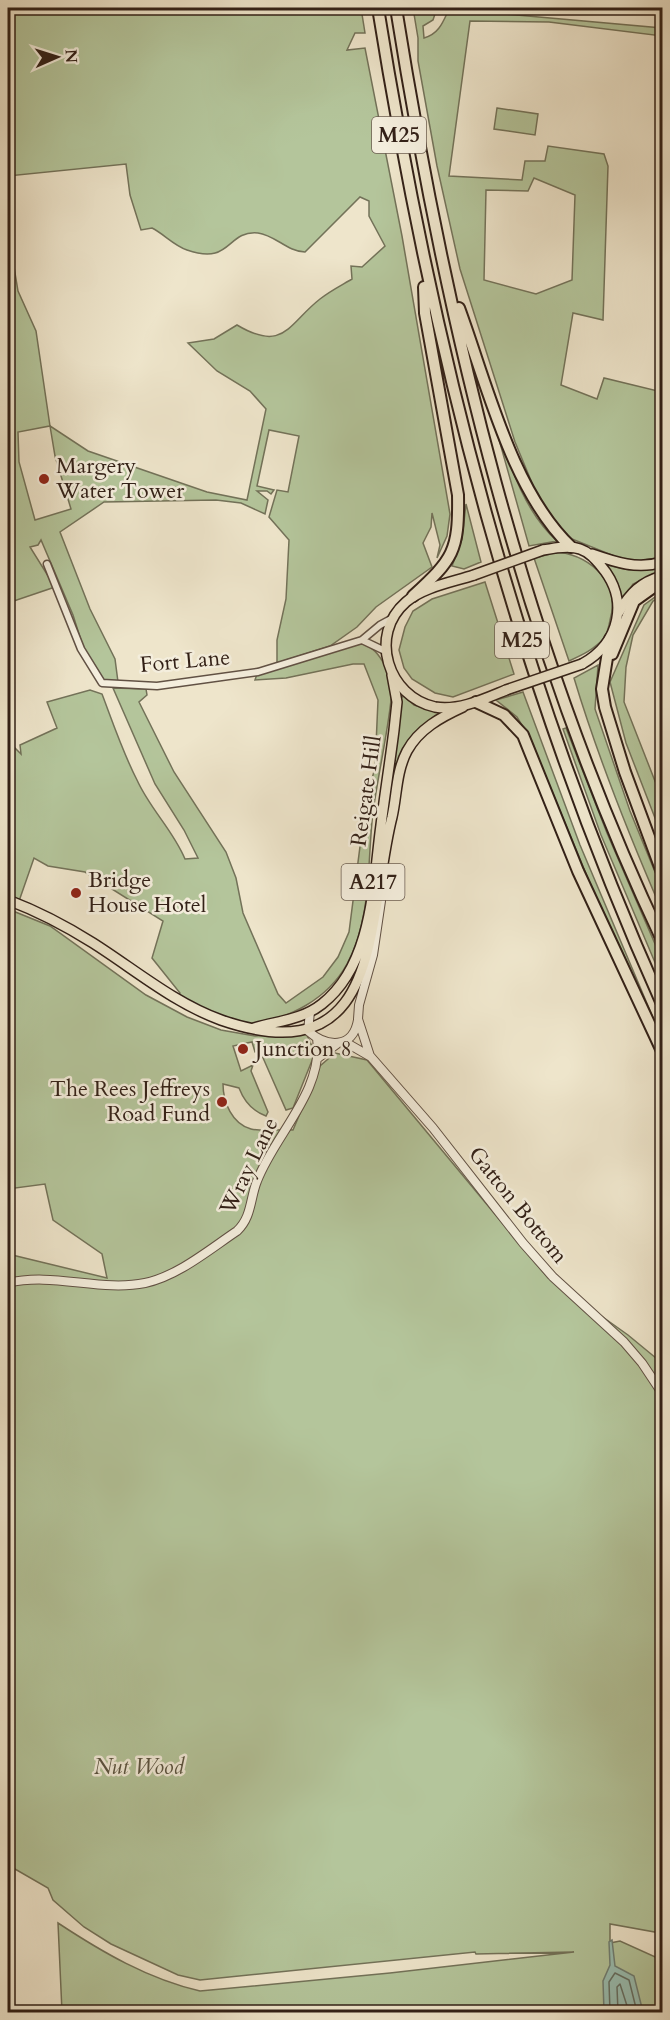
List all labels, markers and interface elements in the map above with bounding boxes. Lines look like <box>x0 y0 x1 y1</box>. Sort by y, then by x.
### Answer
north arrow <box>27 27 87 87</box>
text: N <box>60 49 82 64</box>
road number: M25 <box>372 117 426 153</box>
place label: Margery Water Tower <box>55 451 185 506</box>
marker: Margery Water Tower <box>37 472 51 486</box>
road number: M25 <box>495 622 549 658</box>
street label: Fort Lane <box>139 642 231 680</box>
street label: Reigate Hill <box>343 733 389 848</box>
road number: A217 <box>342 864 404 900</box>
place label: Bridge House Hotel <box>88 865 207 920</box>
marker: Bridge House Hotel <box>69 886 83 900</box>
place label: Junction 8 <box>252 1034 352 1064</box>
marker: Junction 8 <box>236 1042 250 1056</box>
place label: The Rees Jeffreys Road Fund <box>50 1074 210 1129</box>
marker: The Rees Jeffreys Road Fund <box>215 1095 229 1109</box>
street label: Wray Lane <box>212 1112 285 1221</box>
street label: Gatton Bottom <box>462 1140 575 1270</box>
park label: Nut Wood <box>94 1752 185 1782</box>

